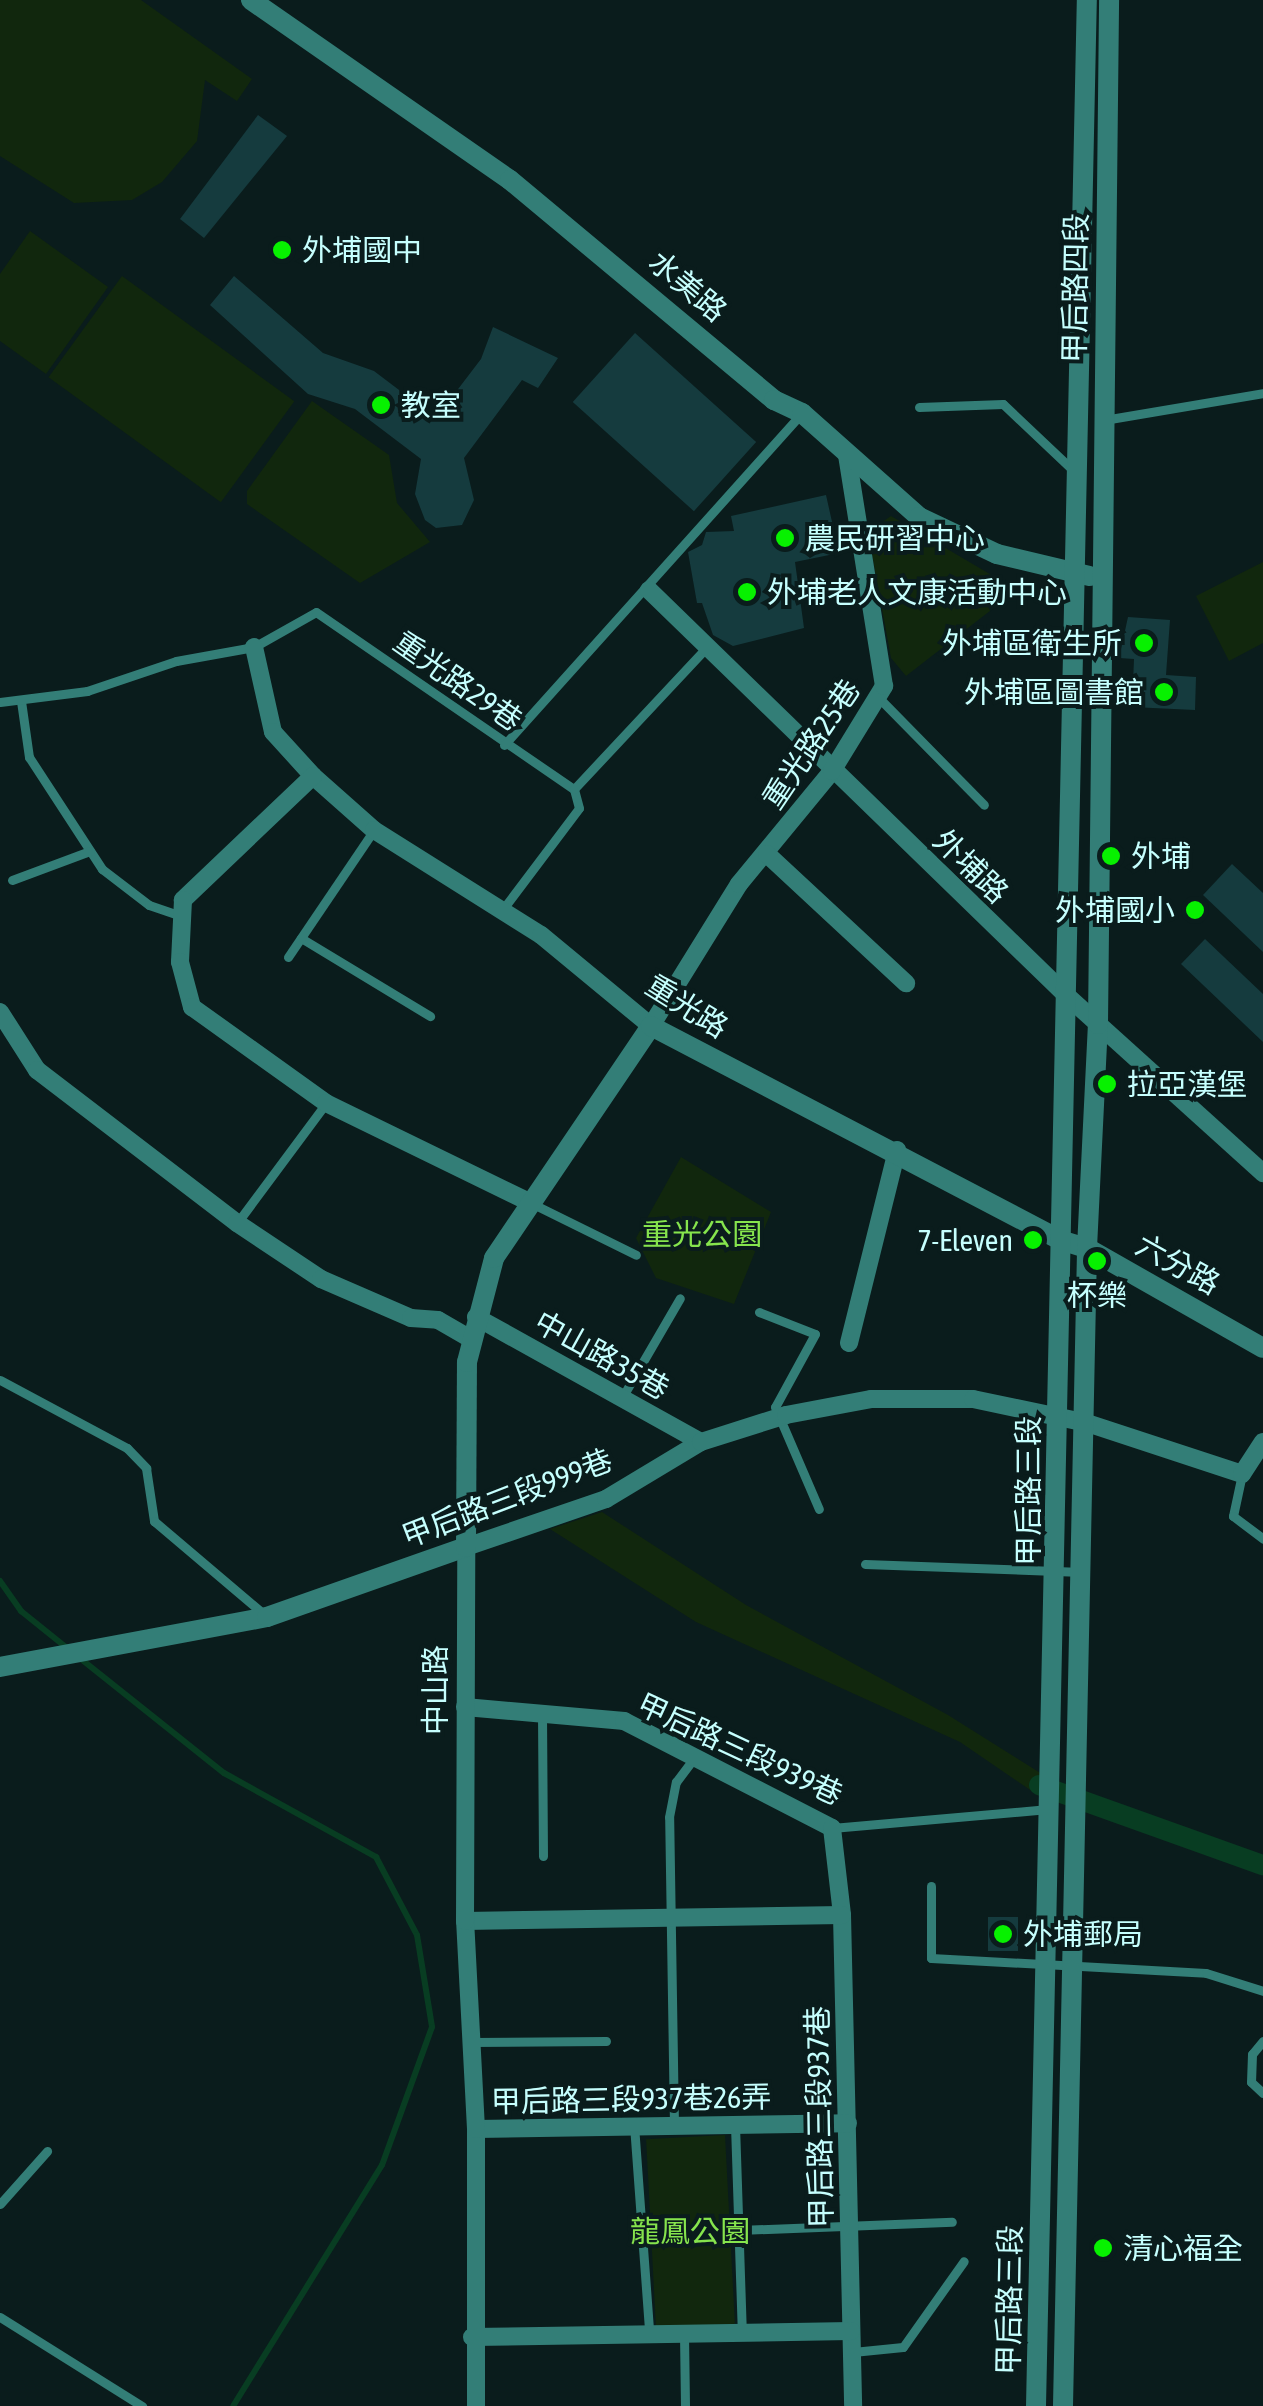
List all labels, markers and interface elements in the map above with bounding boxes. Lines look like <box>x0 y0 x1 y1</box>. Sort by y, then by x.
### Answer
street label: 甲后路四段 <box>1056 213 1094 363</box>
place label: 外埔國中 <box>302 232 422 268</box>
marker: 外埔國中 <box>271 239 293 261</box>
street label: 水美路 <box>642 243 734 329</box>
place label: 教室 <box>401 387 461 423</box>
marker: 教室 <box>370 394 392 416</box>
place label: 農民研習中心 <box>805 520 985 556</box>
marker: 農民研習中心 <box>774 527 796 549</box>
place label: 外埔老人文康活動中心 <box>767 574 1067 610</box>
marker: 外埔老人文康活動中心 <box>736 581 758 603</box>
street label: 重光路29巷 <box>387 624 529 738</box>
place label: 外埔區衛生所 <box>942 625 1122 661</box>
marker: 外埔區衛生所 <box>1131 630 1157 656</box>
street label: 重光路25巷 <box>755 673 867 815</box>
place label: 外埔區圖書館 <box>964 674 1144 710</box>
marker: 外埔區圖書館 <box>1153 681 1175 703</box>
street label: 外埔路 <box>926 822 1016 910</box>
place label: 外埔 <box>1131 838 1191 874</box>
marker: 外埔 <box>1100 845 1122 867</box>
place label: 外埔國小 <box>1055 892 1175 928</box>
marker: 外埔國小 <box>1184 899 1206 921</box>
street label: 重光路 <box>639 967 735 1045</box>
place label: 拉亞漢堡 <box>1127 1066 1247 1102</box>
marker: 拉亞漢堡 <box>1096 1073 1118 1095</box>
park label: 重光公園 <box>642 1216 762 1252</box>
place label: 7-Eleven <box>917 1222 1013 1258</box>
street label: 六分路 <box>1130 1226 1226 1302</box>
marker: 7-Eleven <box>1022 1229 1044 1251</box>
marker: 杯樂 <box>1086 1250 1108 1272</box>
place label: 杯樂 <box>1067 1277 1127 1313</box>
street label: 中山路35巷 <box>528 1303 676 1407</box>
street label: 甲后路三段 <box>1010 1416 1046 1566</box>
street label: 甲后路三段999巷 <box>397 1441 617 1555</box>
street label: 中山路 <box>417 1645 453 1735</box>
street label: 甲后路三段939巷 <box>632 1686 848 1812</box>
place label: 外埔郵局 <box>1023 1916 1143 1952</box>
marker: 外埔郵局 <box>992 1923 1014 1945</box>
street label: 甲后路三段937巷 <box>799 2006 839 2228</box>
street label: 甲后路三段937巷26弄 <box>490 2079 772 2119</box>
park label: 龍鳳公園 <box>630 2213 750 2249</box>
street label: 甲后路三段 <box>990 2225 1028 2375</box>
place label: 清心福全 <box>1123 2230 1243 2266</box>
marker: 清心福全 <box>1092 2237 1114 2259</box>

